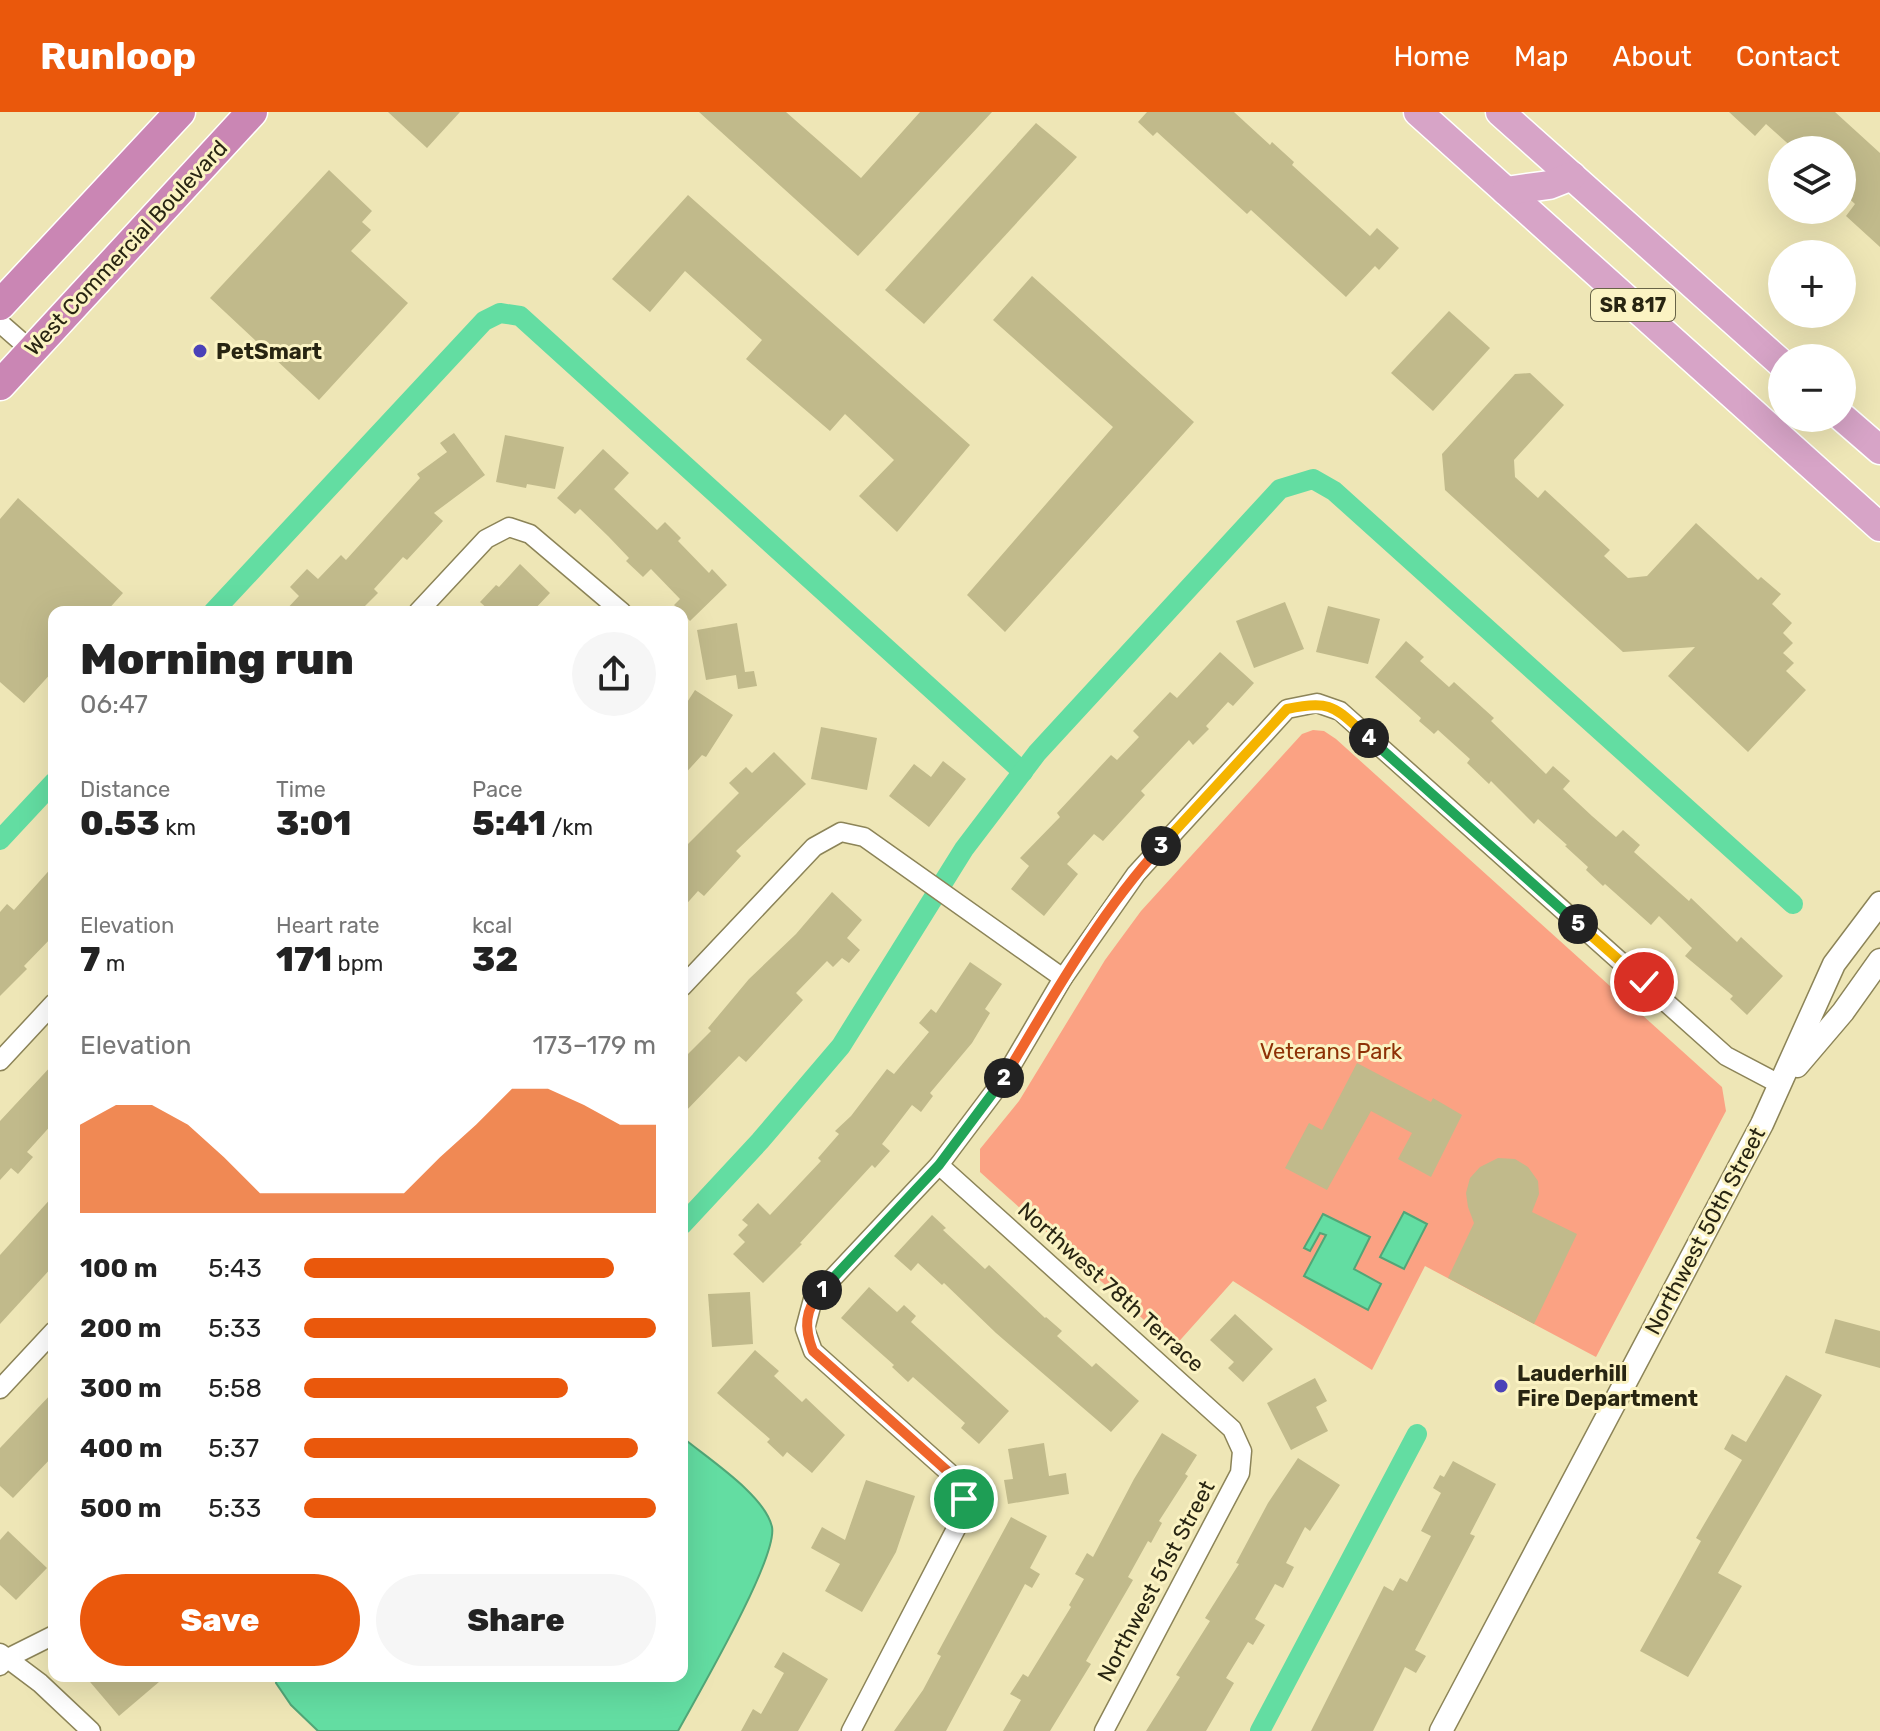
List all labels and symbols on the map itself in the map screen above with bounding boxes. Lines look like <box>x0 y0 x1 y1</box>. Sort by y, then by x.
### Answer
street label: West Commercial Boulevard <box>19 135 233 361</box>
road number: SR 817 <box>1591 289 1675 321</box>
place label: PetSmart <box>216 338 322 365</box>
marker: PetSmart <box>191 342 209 360</box>
pin: 4 <box>1349 718 1389 758</box>
pin: 3 <box>1141 826 1181 866</box>
pin: 5 <box>1558 904 1598 944</box>
pin <box>1610 948 1678 1016</box>
park label: Veterans Park <box>1260 1038 1403 1065</box>
pin: 2 <box>984 1058 1024 1098</box>
street label: Northwest 50th Street <box>1639 1122 1771 1339</box>
street label: Northwest 78th Terrace <box>1012 1196 1210 1378</box>
pin: 1 <box>802 1270 842 1310</box>
place label: Lauderhill Fire Department <box>1517 1360 1698 1412</box>
marker: Lauderhill Fire Department <box>1492 1377 1510 1395</box>
pin <box>930 1465 998 1533</box>
street label: Northwest 51st Street <box>1092 1475 1221 1686</box>

